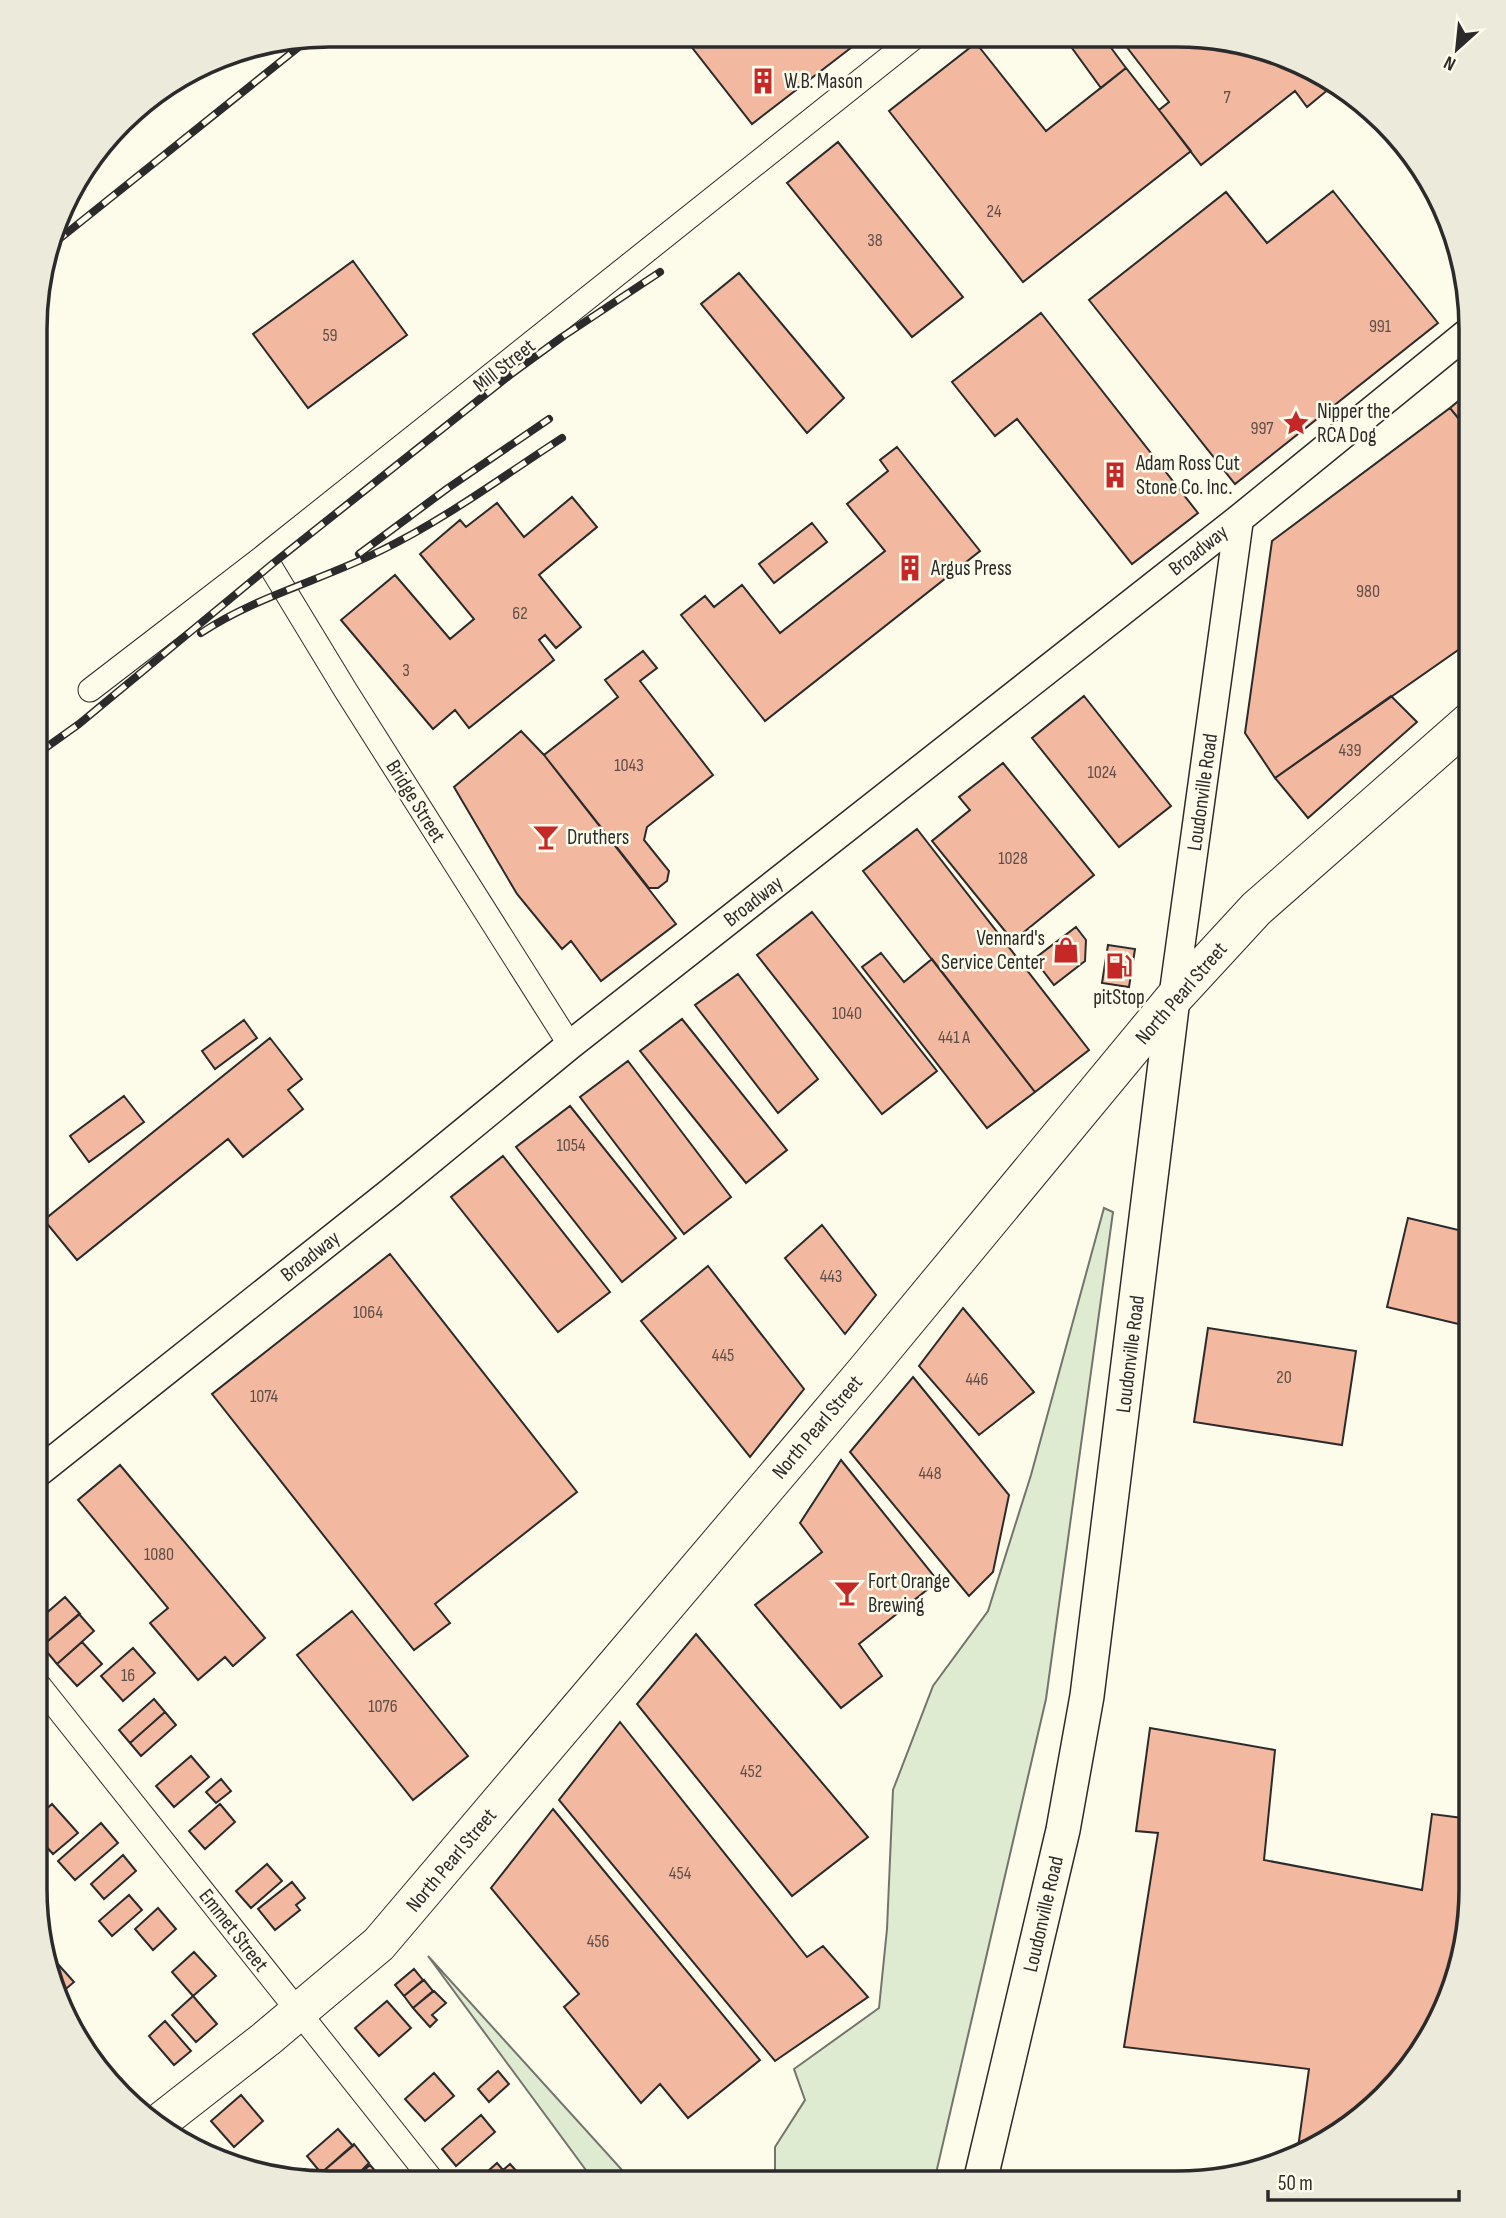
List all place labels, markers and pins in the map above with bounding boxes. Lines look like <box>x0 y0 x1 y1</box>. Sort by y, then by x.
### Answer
building icon: W.B. Mason <box>748 66 778 96</box>
place label: W.B. Mason <box>784 69 863 94</box>
place label: Nipper the RCA Dog <box>1317 399 1391 448</box>
place icon: Nipper the RCA Dog <box>1281 408 1311 438</box>
place label: Adam Ross Cut Stone Co. Inc. <box>1135 451 1240 500</box>
building icon: Adam Ross Cut Stone Co. Inc. <box>1100 460 1130 490</box>
building icon: Argus Press <box>895 553 925 583</box>
place label: Argus Press <box>930 556 1012 581</box>
bar icon: Druthers <box>531 822 561 852</box>
place label: Druthers <box>567 825 629 850</box>
place label: Vennard's Service Center <box>941 926 1045 975</box>
shop icon: Vennard's Service Center <box>1051 935 1081 965</box>
fuel station icon: pitStop <box>1104 951 1134 981</box>
place label: pitStop <box>1093 985 1145 1010</box>
place label: Fort Orange Brewing <box>868 1569 950 1618</box>
bar icon: Fort Orange Brewing <box>832 1578 862 1608</box>

